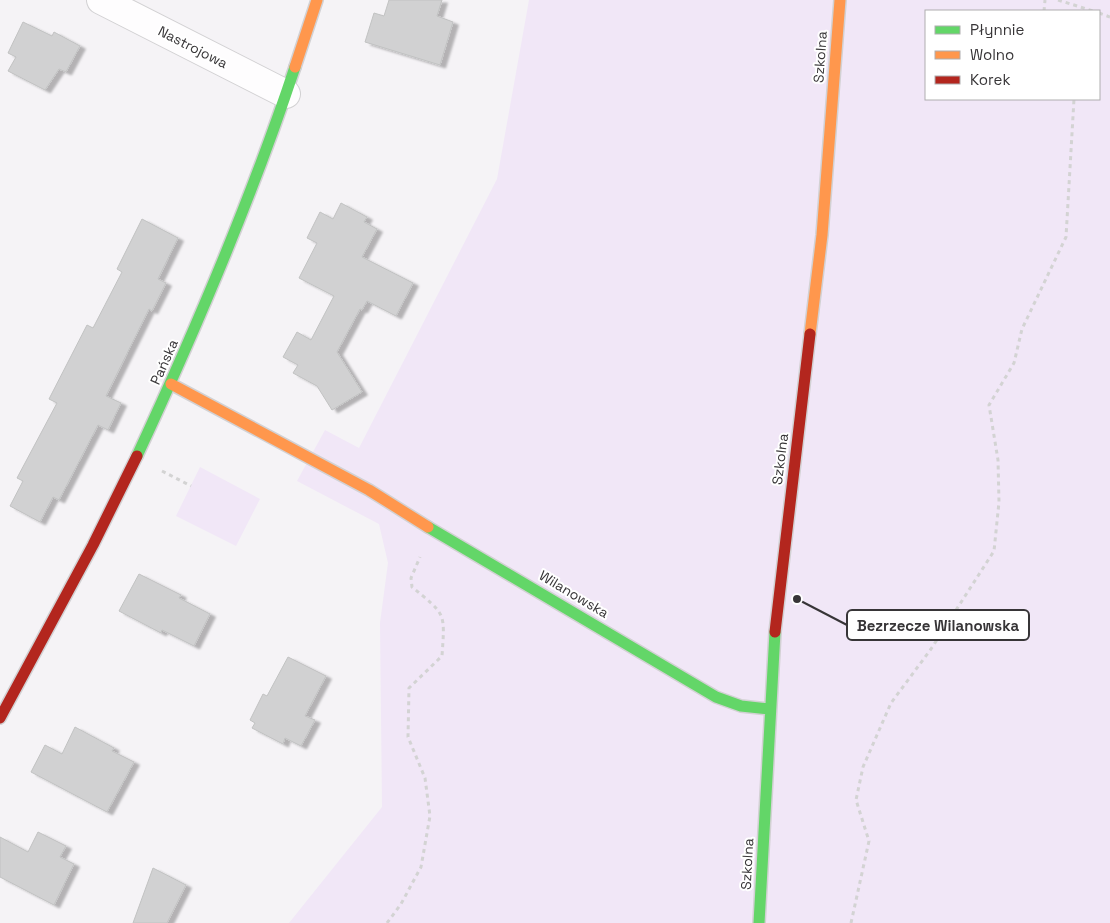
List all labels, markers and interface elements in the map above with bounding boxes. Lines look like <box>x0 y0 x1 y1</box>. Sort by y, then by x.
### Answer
legend <box>925 10 1100 100</box>
text: Płynnie <box>970 20 1024 39</box>
street label: Nastrojowa <box>155 22 231 72</box>
street label: Szkolna <box>809 31 831 83</box>
text: Wolno <box>970 45 1014 64</box>
text: Korek <box>970 70 1010 89</box>
street label: Pańska <box>146 337 182 387</box>
street label: Szkolna <box>768 432 792 486</box>
street label: Wilanowska <box>536 566 612 622</box>
callout: Bezrzecze Wilanowska <box>847 610 1029 640</box>
text: Bezrzecze Wilanowska <box>857 616 1019 635</box>
street label: Szkolna <box>737 838 757 890</box>

